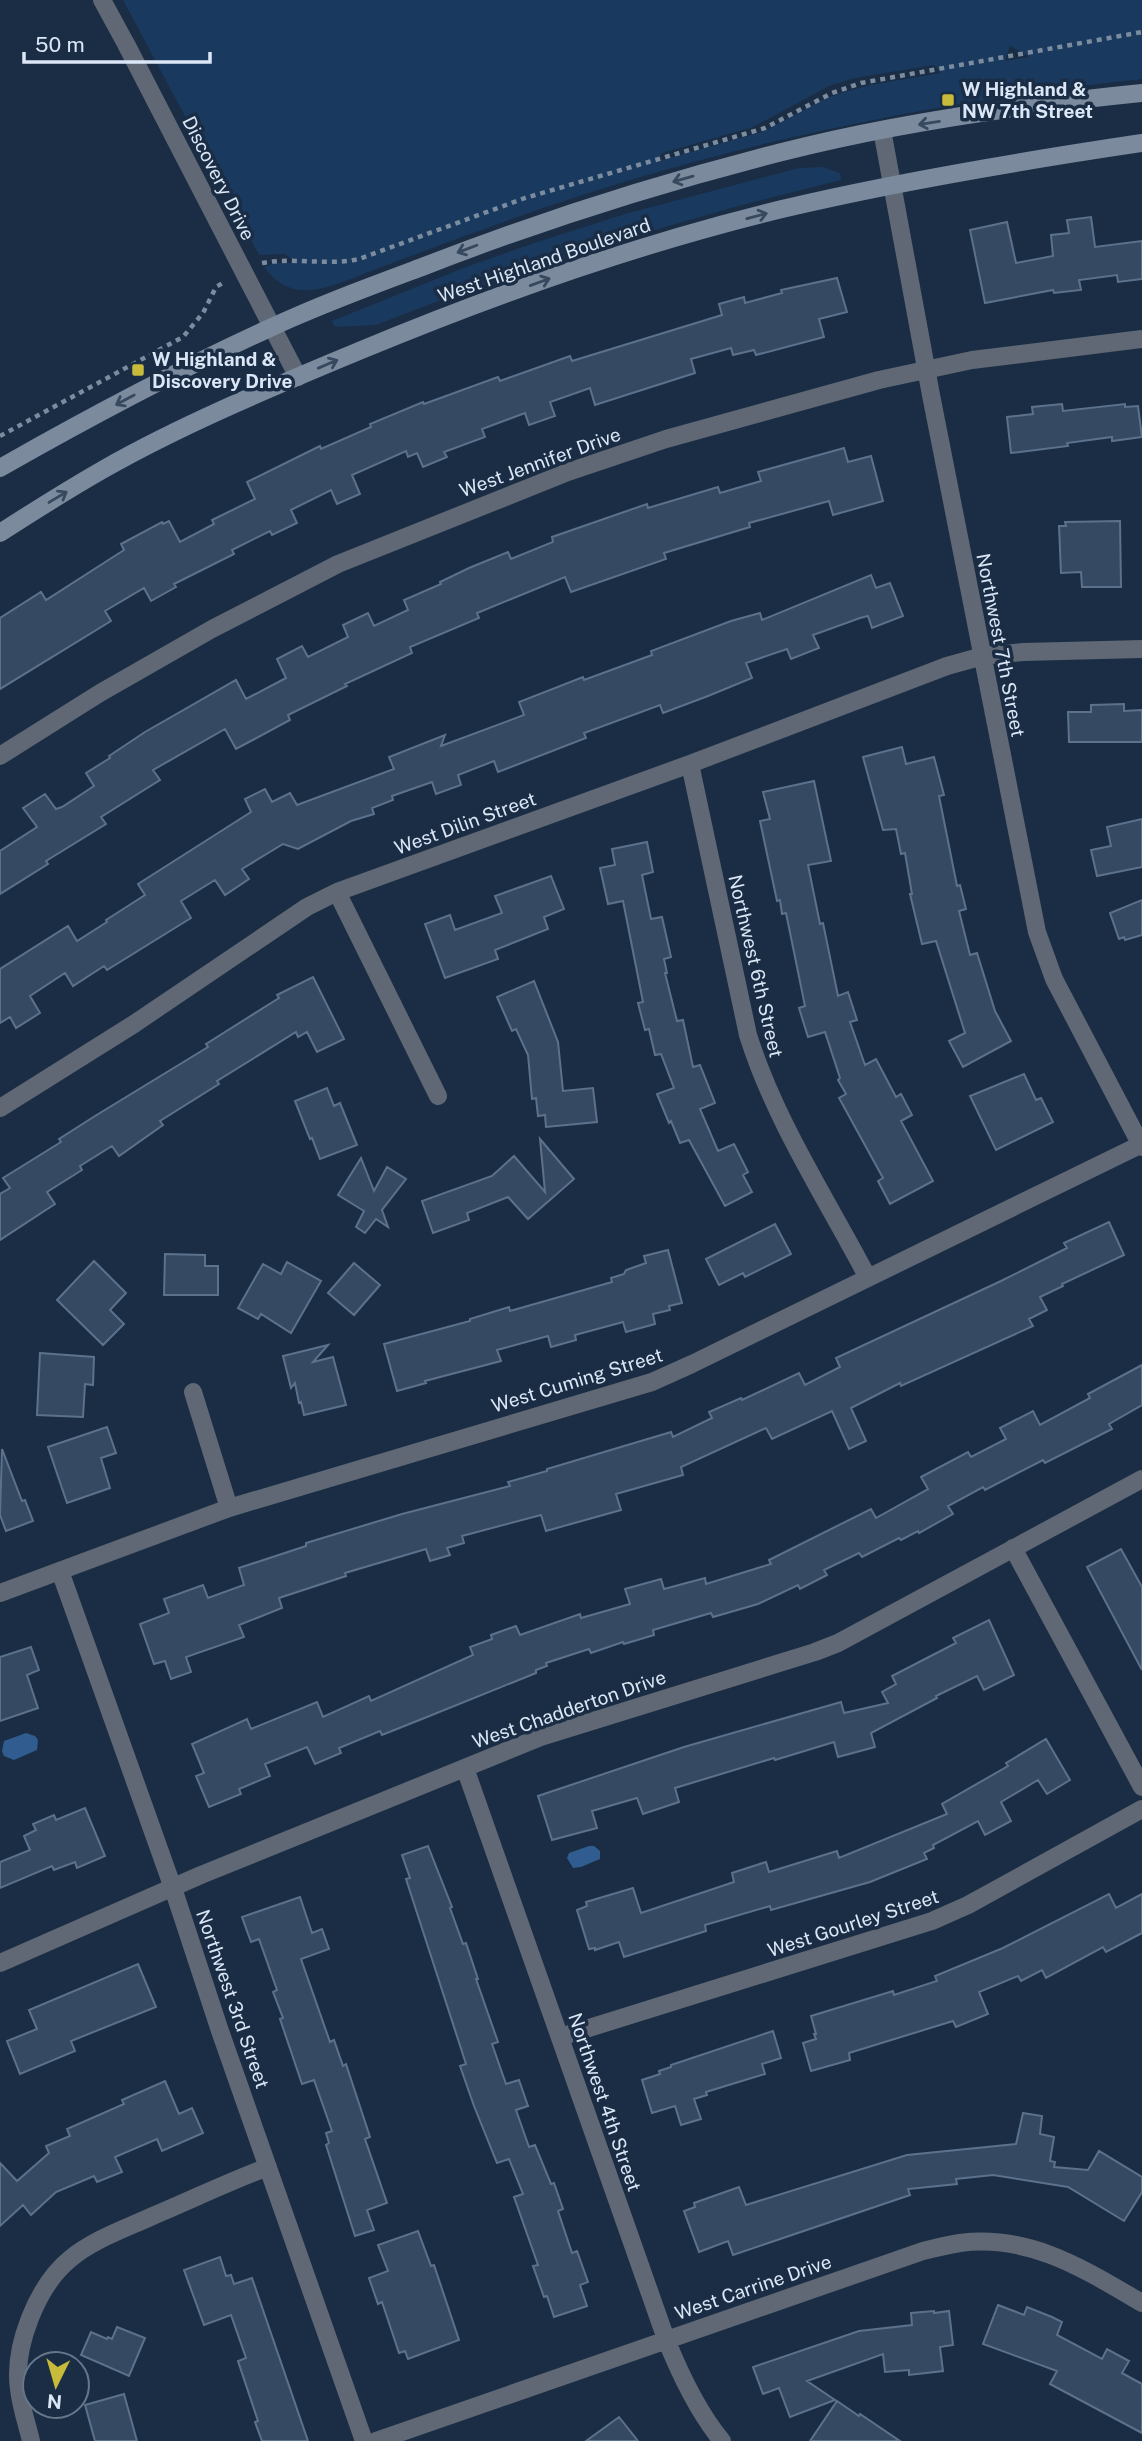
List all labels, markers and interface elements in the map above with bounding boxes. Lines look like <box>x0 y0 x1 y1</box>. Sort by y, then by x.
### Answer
scale bar <box>24 21 210 65</box>
text: 50 m <box>35 32 85 57</box>
place label: W Highland & NW 7th Street <box>962 78 1093 122</box>
marker: W Highland & NW 7th Street <box>940 92 956 108</box>
street label: Discovery Drive <box>178 112 260 244</box>
one-way arrow <box>918 117 941 130</box>
one-way arrow <box>673 173 695 186</box>
one-way arrow <box>745 209 768 222</box>
street label: West Highland Boulevard <box>435 213 653 307</box>
one-way arrow <box>457 244 479 257</box>
one-way arrow <box>528 275 550 287</box>
place label: W Highland & Discovery Drive <box>152 348 292 392</box>
one-way arrow <box>316 357 338 370</box>
marker: W Highland & Discovery Drive <box>130 362 146 378</box>
one-way arrow <box>115 393 135 407</box>
street label: West Jennifer Drive <box>456 423 624 501</box>
one-way arrow <box>48 490 68 504</box>
street label: Northwest 7th Street <box>972 551 1030 739</box>
street label: West Dilin Street <box>391 787 539 859</box>
street label: Northwest 6th Street <box>724 872 788 1060</box>
street label: West Cuming Street <box>489 1343 665 1417</box>
street label: West Chadderton Drive <box>469 1665 669 1753</box>
street label: West Gourley Street <box>765 1885 941 1961</box>
street label: Northwest 3rd Street <box>192 1907 274 2091</box>
street label: Northwest 4th Street <box>564 2010 646 2194</box>
street label: West Carrine Drive <box>672 2250 834 2324</box>
north arrow <box>21 2350 91 2420</box>
text: N <box>46 2390 63 2414</box>

